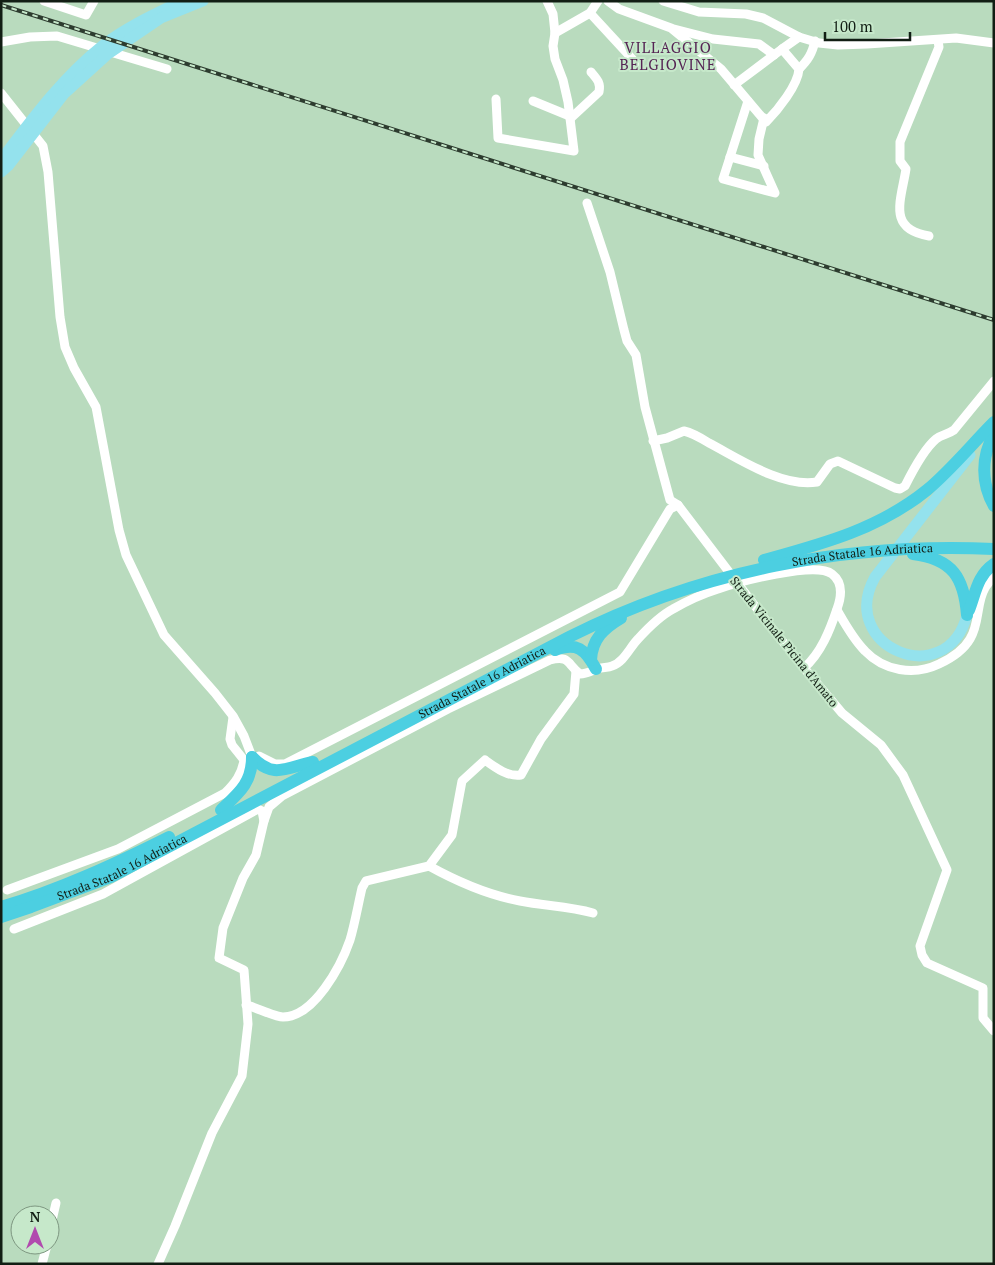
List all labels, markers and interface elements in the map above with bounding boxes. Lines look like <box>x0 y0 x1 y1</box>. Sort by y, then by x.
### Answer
scale bar <box>825 10 910 42</box>
text: 100 m <box>832 16 873 36</box>
district label: VILLAGGIO BELGIOVINE <box>619 37 717 74</box>
street label: Strada Statale 16 Adriatica <box>791 540 933 569</box>
street label: Strada Vicinale Picina d'Amato <box>727 574 842 710</box>
street label: Strada Statale 16 Adriatica <box>416 643 548 722</box>
street label: Strada Statale 16 Adriatica <box>55 831 189 904</box>
north arrow <box>10 1205 60 1255</box>
text: N <box>30 1207 41 1226</box>

